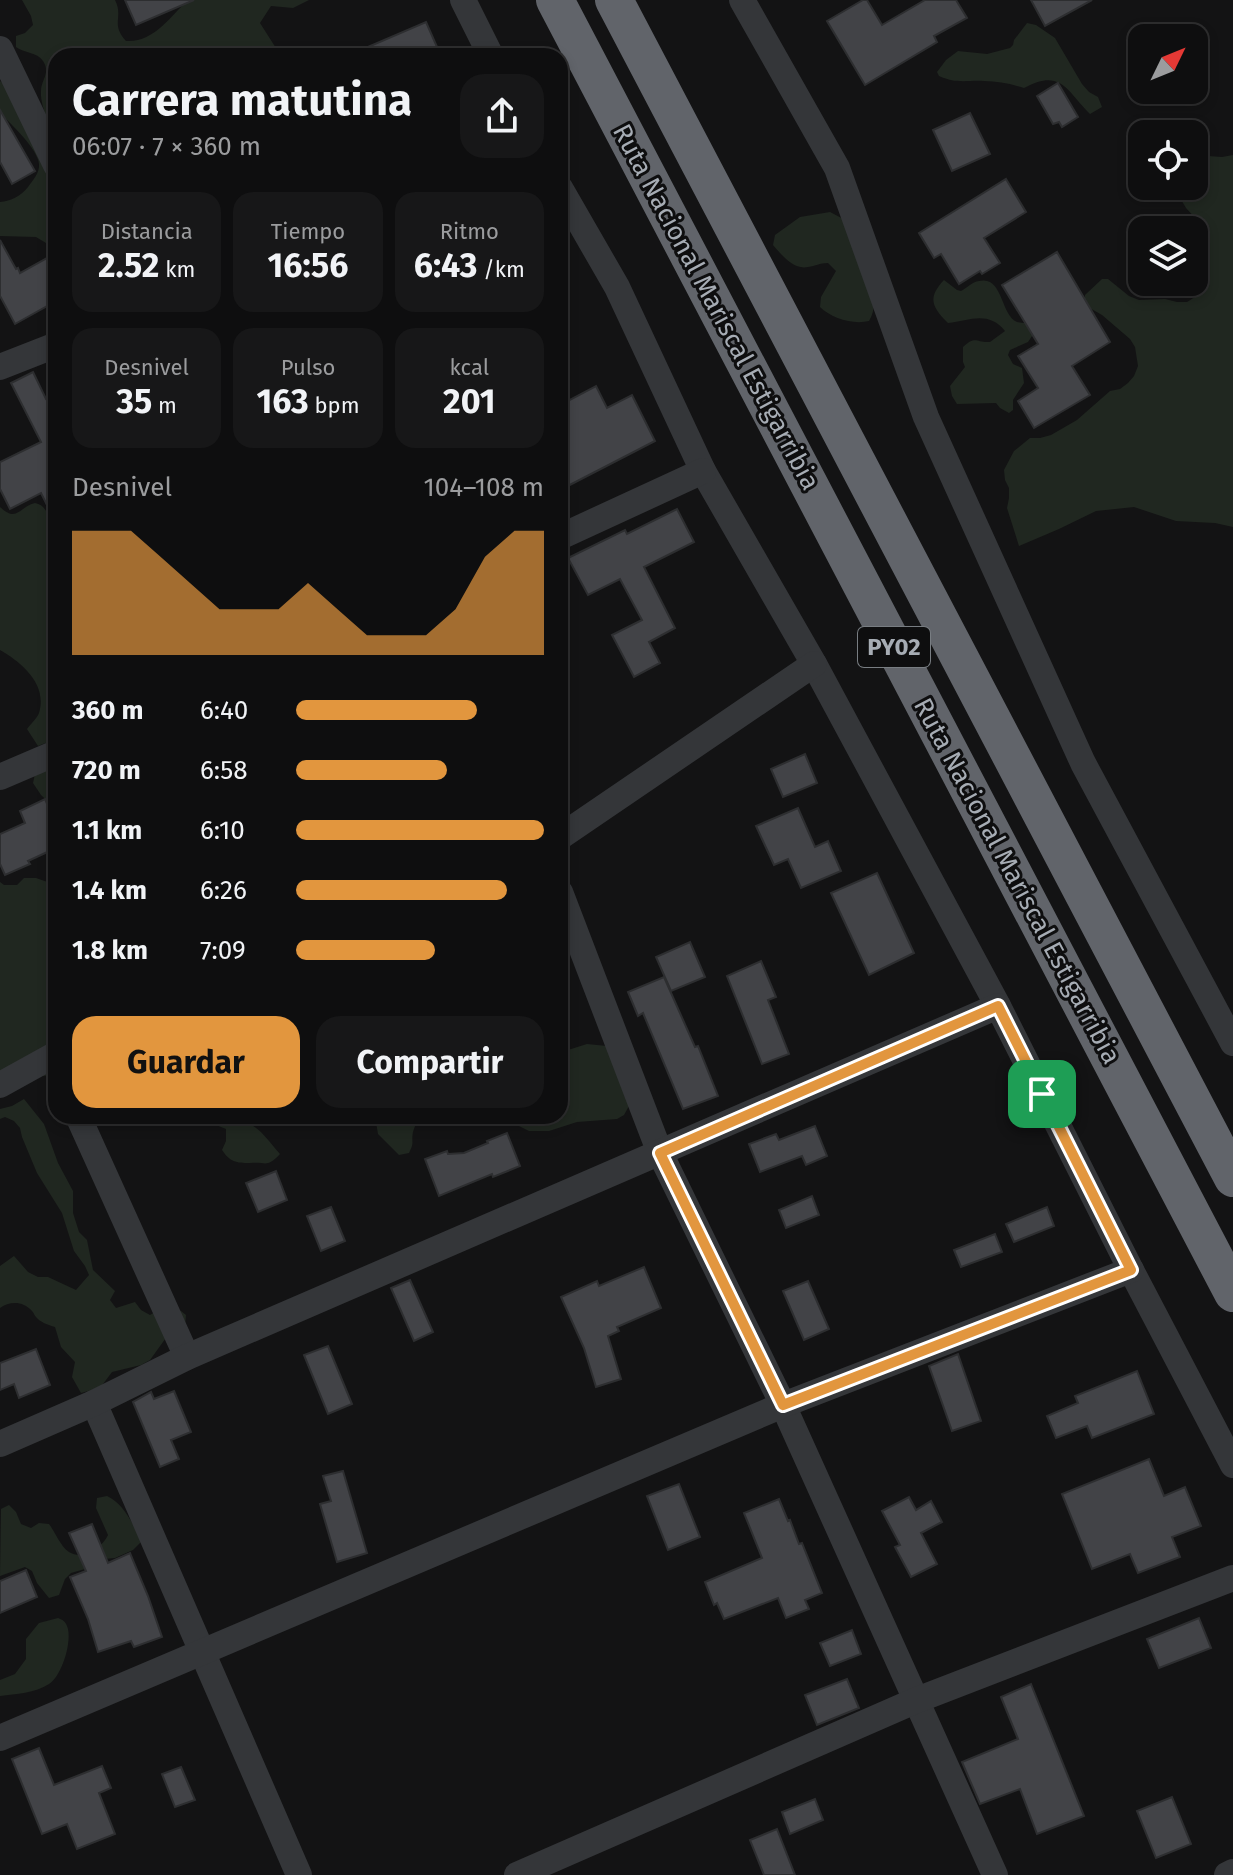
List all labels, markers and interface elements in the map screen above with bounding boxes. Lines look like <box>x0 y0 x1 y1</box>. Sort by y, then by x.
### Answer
north arrow <box>1128 24 1208 104</box>
map controls <box>1128 24 1208 296</box>
text: Carrera matutina <box>72 74 412 127</box>
button: share <box>460 74 544 158</box>
street label: Ruta Nacional Mariscal Estigarribia <box>606 119 826 495</box>
button: locate <box>1128 120 1208 200</box>
text: 06:07 · 7 × 360 m <box>72 131 261 162</box>
button: layers <box>1128 216 1208 296</box>
text: Distancia <box>101 218 193 245</box>
text: Tiempo <box>271 218 345 245</box>
text: Ritmo <box>440 218 499 245</box>
text: 2.52 <box>98 245 159 286</box>
text: 16:56 <box>268 245 348 286</box>
text: 6:43 <box>414 245 477 286</box>
text: km <box>159 256 195 283</box>
text: /km <box>477 256 525 283</box>
text: Desnivel <box>104 354 189 381</box>
text: Pulso <box>281 354 335 381</box>
text: kcal <box>450 354 489 381</box>
text: 35 <box>116 381 152 422</box>
text: 163 <box>256 381 309 422</box>
text: 201 <box>443 381 496 422</box>
text: m <box>152 392 177 419</box>
text: bpm <box>309 392 360 419</box>
text: Desnivel <box>72 472 172 503</box>
text: 104–108 m <box>423 472 544 503</box>
road number: PY02 <box>858 627 930 667</box>
street label: Ruta Nacional Mariscal Estigarribia <box>907 693 1127 1069</box>
text: 360 m <box>72 695 144 726</box>
text: 6:40 <box>200 695 248 726</box>
text: 720 m <box>72 755 141 786</box>
text: 6:58 <box>200 755 248 786</box>
text: 1.1 km <box>72 815 142 846</box>
text: 6:10 <box>200 815 245 846</box>
text: 1.4 km <box>72 875 147 906</box>
text: 6:26 <box>200 875 247 906</box>
text: 1.8 km <box>72 935 148 966</box>
text: 7:09 <box>200 935 246 966</box>
button: Guardar <box>72 1016 300 1108</box>
button: Compartir <box>316 1016 544 1108</box>
pin <box>1008 1060 1076 1128</box>
icon: arrive <box>1020 1072 1064 1116</box>

